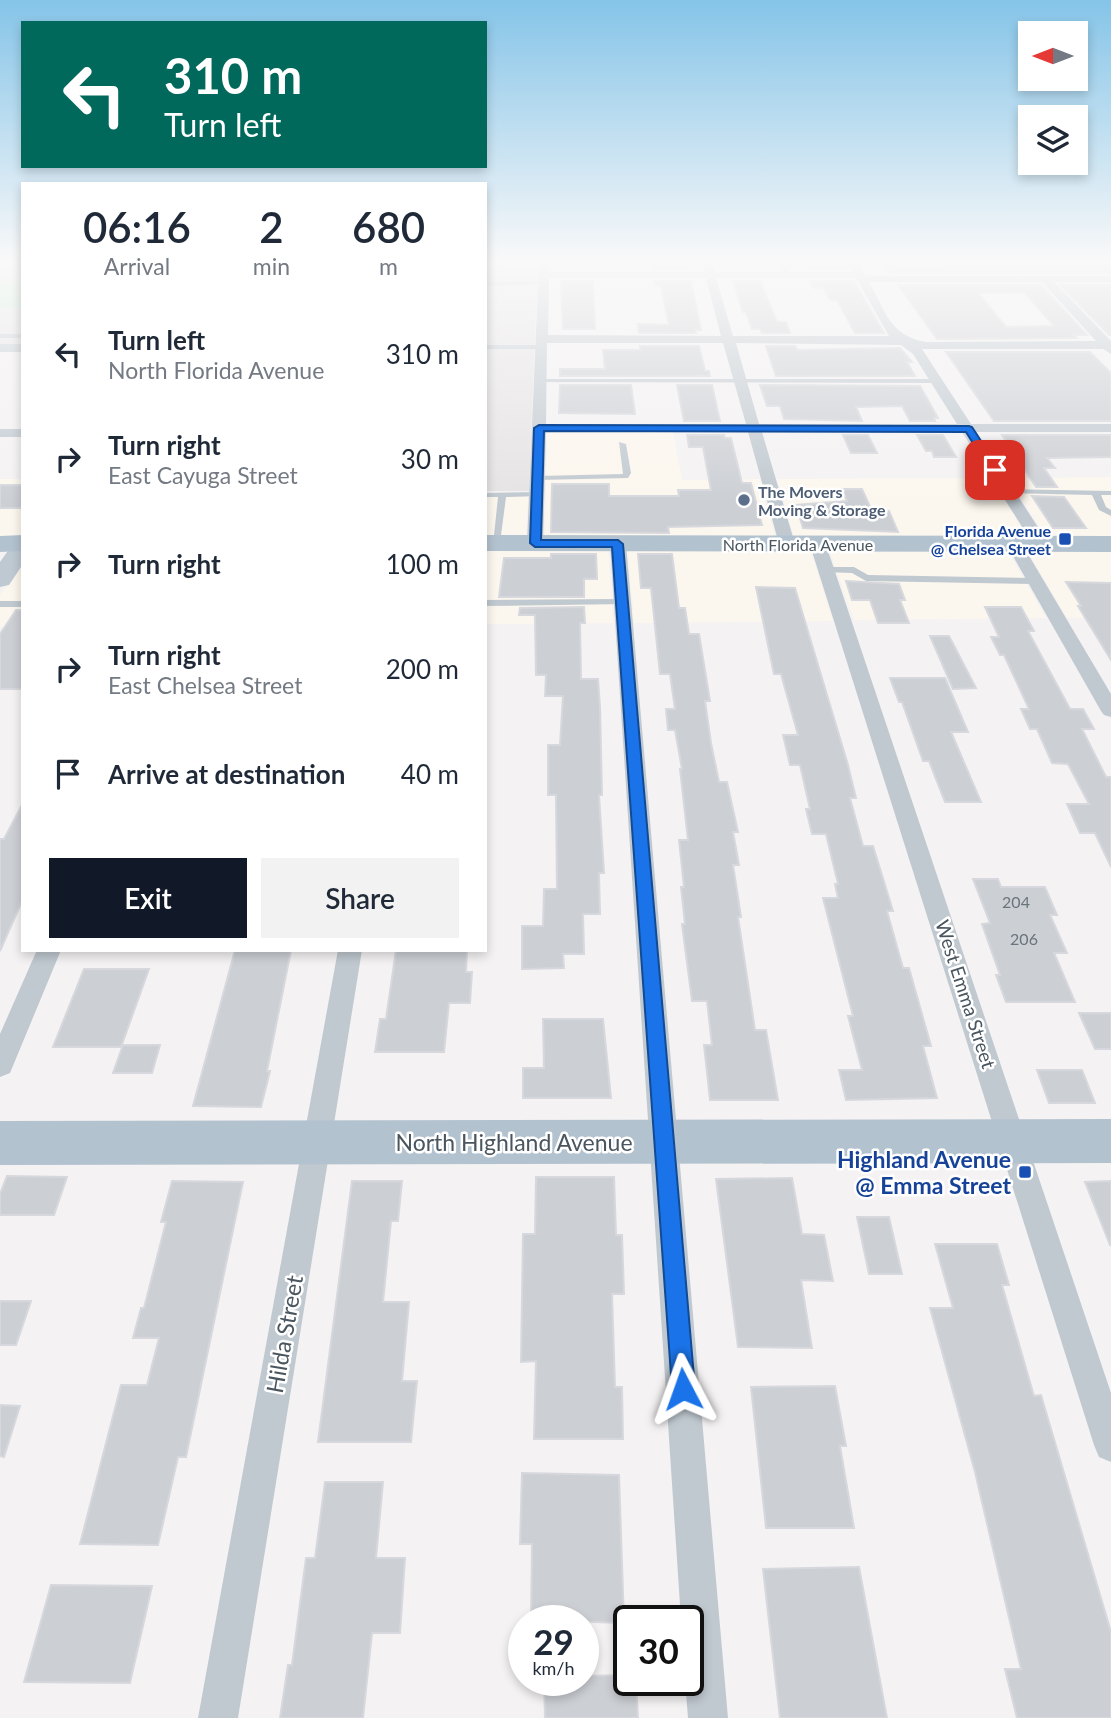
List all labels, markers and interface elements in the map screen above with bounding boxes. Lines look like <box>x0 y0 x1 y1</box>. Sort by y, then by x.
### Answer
north arrow <box>1018 21 1088 91</box>
map controls <box>1018 21 1088 175</box>
text: 310 m <box>164 46 302 104</box>
icon: left <box>49 49 140 140</box>
text: Turn left <box>164 105 281 144</box>
button: layers <box>1018 105 1088 175</box>
text: 06:16 <box>83 202 191 252</box>
text: 2 <box>259 202 284 252</box>
text: 680 <box>352 202 425 252</box>
text: Arrival <box>104 252 170 280</box>
text: min <box>253 252 290 280</box>
text: m <box>379 252 398 280</box>
text: Turn left <box>108 324 205 356</box>
icon: left <box>49 335 87 373</box>
text: 310 m <box>386 338 459 370</box>
text: North Florida Avenue <box>108 356 324 384</box>
text: Turn right <box>108 429 221 461</box>
icon: right <box>49 440 87 478</box>
pin <box>965 440 1025 500</box>
text: 30 m <box>401 443 459 475</box>
icon: arrive <box>976 451 1014 489</box>
text: East Cayuga Street <box>108 461 298 489</box>
place label: The Movers Moving & Storage <box>758 482 886 519</box>
marker: The Movers Moving & Storage <box>736 492 752 508</box>
place label: Florida Avenue @ Chelsea Street <box>931 521 1051 558</box>
marker: Florida Avenue @ Chelsea Street <box>1057 531 1073 547</box>
street label: North Florida Avenue <box>723 535 873 554</box>
icon: right <box>49 545 87 583</box>
text: Turn right <box>108 548 221 580</box>
text: 100 m <box>386 548 459 580</box>
text: Turn right <box>108 639 221 671</box>
icon: right <box>49 650 87 688</box>
text: 200 m <box>386 653 459 685</box>
text: East Chelsea Street <box>108 671 302 699</box>
icon: arrive <box>49 755 87 793</box>
text: Arrive at destination <box>108 758 345 790</box>
text: 40 m <box>401 758 459 790</box>
button: Exit <box>49 858 247 938</box>
button: Share <box>261 858 459 938</box>
house number: 204 <box>1002 892 1030 911</box>
street label: West Emma Street <box>931 917 1001 1071</box>
house number: 206 <box>1010 929 1038 948</box>
street label: North Highland Avenue <box>395 1128 633 1156</box>
place label: Highland Avenue @ Emma Street <box>837 1145 1011 1199</box>
marker: Highland Avenue @ Emma Street <box>1017 1164 1033 1180</box>
street label: Hilda Street <box>260 1272 308 1395</box>
position arrow <box>646 1352 720 1426</box>
speed limit sign: 30 <box>613 1605 704 1696</box>
text: 29 <box>533 1620 574 1662</box>
text: km/h <box>532 1657 575 1679</box>

